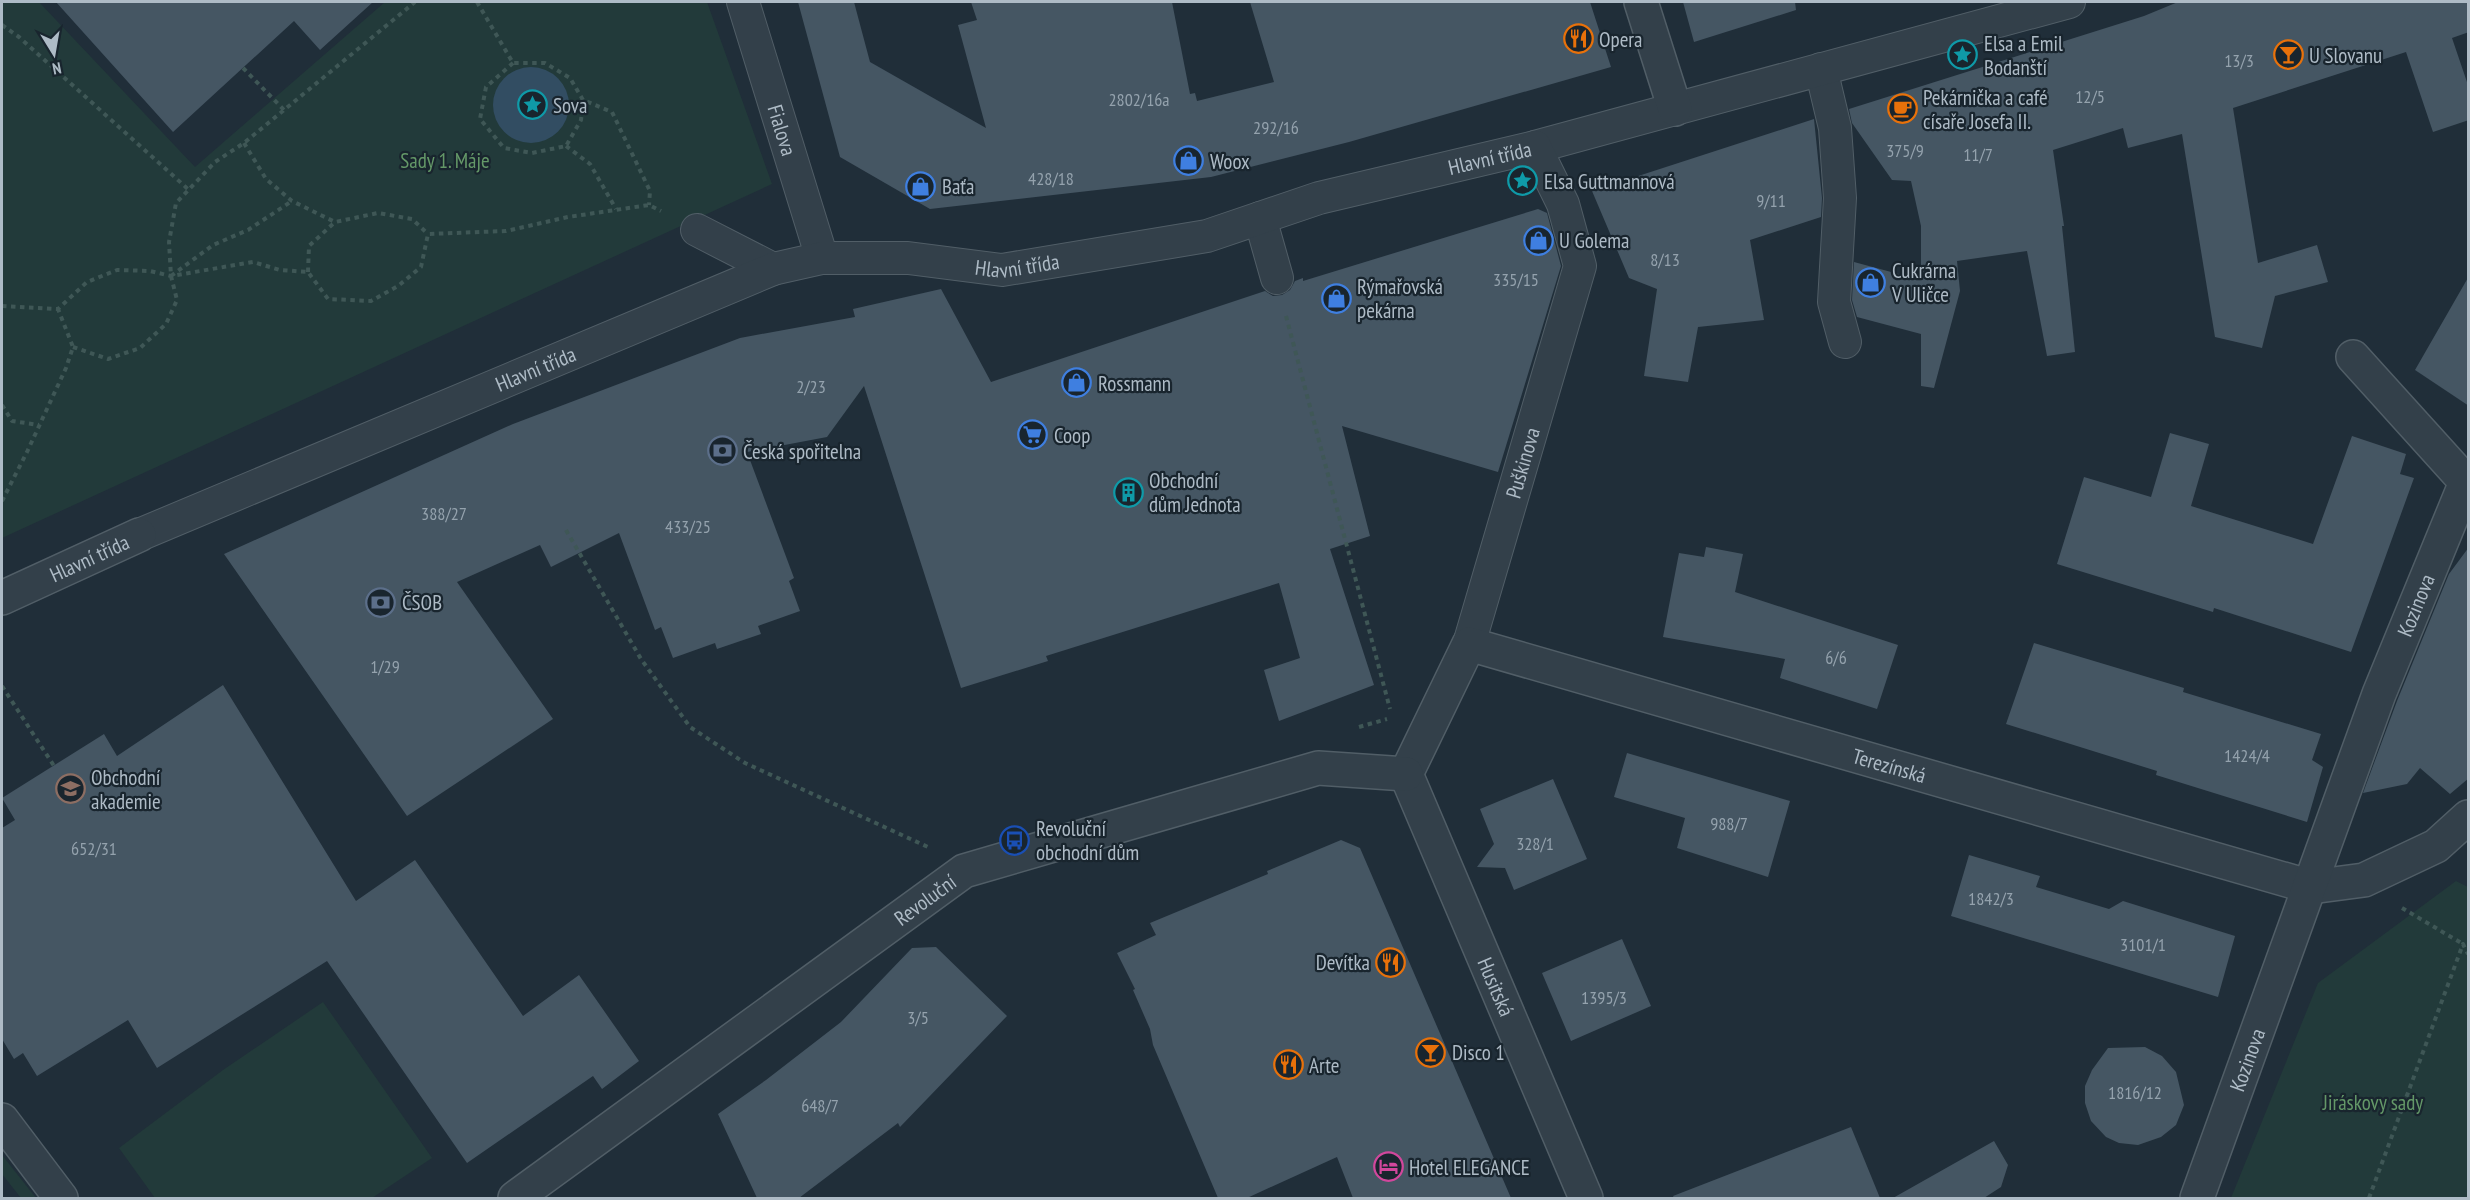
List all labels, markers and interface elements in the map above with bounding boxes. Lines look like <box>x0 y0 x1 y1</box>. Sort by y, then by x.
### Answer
restaurant icon: Opera <box>1562 23 1594 55</box>
north arrow <box>24 24 84 84</box>
place label: Opera <box>1599 26 1643 53</box>
place label: Elsa a Emil Bodanští <box>1984 30 2063 81</box>
place icon: Elsa a Emil Bodanští <box>1947 39 1979 71</box>
bar icon: U Slovanu <box>2272 39 2304 71</box>
place label: U Slovanu <box>2309 42 2382 69</box>
house number: 13/3 <box>2224 49 2254 72</box>
text: N <box>51 58 63 79</box>
place label: Pekárnička a café císaře Josefa II. <box>1923 84 2048 135</box>
house number: 12/5 <box>2075 85 2105 108</box>
house number: 2802/16a <box>1108 88 1170 111</box>
place icon: Sova <box>516 89 548 121</box>
place label: Sova <box>553 92 587 119</box>
cafe icon: Pekárnička a café císaře Josefa II. <box>1886 93 1918 125</box>
street label: Fialova <box>762 101 803 159</box>
house number: 292/16 <box>1253 116 1299 139</box>
street label: Hlavní třída <box>1445 135 1534 181</box>
house number: 375/9 <box>1886 139 1924 162</box>
house number: 11/7 <box>1963 143 1993 166</box>
shop icon: Woox <box>1173 145 1205 177</box>
park label: Sady 1. Máje <box>400 147 490 174</box>
place label: Woox <box>1210 148 1250 175</box>
place icon: Elsa Guttmannová <box>1507 165 1539 197</box>
house number: 428/18 <box>1028 167 1074 190</box>
place label: Elsa Guttmannová <box>1544 168 1675 195</box>
shop icon: Baťa <box>905 170 937 202</box>
place label: Baťa <box>942 173 974 200</box>
house number: 9/11 <box>1756 189 1786 212</box>
shop icon: U Golema <box>1522 224 1554 256</box>
place label: U Golema <box>1559 227 1629 254</box>
street label: Hlavní třída <box>974 247 1061 284</box>
house number: 8/13 <box>1650 248 1680 271</box>
place label: Cukrárna V Uličce <box>1891 257 1956 308</box>
shop icon: Cukrárna V Uličce <box>1855 266 1887 298</box>
house number: 335/15 <box>1493 268 1539 291</box>
place label: Rýmařovská pekárna <box>1357 273 1443 324</box>
shop icon: Rýmařovská pekárna <box>1320 282 1352 314</box>
street label: Hlavní třída <box>491 340 580 397</box>
shop icon: Rossmann <box>1061 367 1093 399</box>
place label: Rossmann <box>1098 370 1171 397</box>
house number: 2/23 <box>796 375 826 398</box>
supermarket icon: Coop <box>1017 419 1049 451</box>
place label: Coop <box>1054 422 1090 449</box>
street label: Puškinova <box>1499 424 1545 501</box>
bank icon: Česká spořitelna <box>706 435 738 467</box>
place label: Česká spořitelna <box>743 438 861 465</box>
place label: Obchodní dům Jednota <box>1149 467 1241 518</box>
building icon: Obchodní dům Jednota <box>1112 476 1144 508</box>
house number: 388/27 <box>421 502 467 525</box>
house number: 433/25 <box>665 515 711 538</box>
street label: Hlavní třída <box>45 528 133 588</box>
street label: Kozinova <box>2391 570 2440 640</box>
bank icon: ČSOB <box>365 586 397 618</box>
place label: ČSOB <box>402 589 442 616</box>
house number: 6/6 <box>1825 646 1847 669</box>
house number: 1/29 <box>370 655 400 678</box>
street label: Terezínská <box>1849 742 1929 789</box>
house number: 1424/4 <box>2224 744 2270 767</box>
place label: Obchodní akademie <box>91 764 161 815</box>
school or university icon: Obchodní akademie <box>54 773 86 805</box>
house number: 988/7 <box>1710 812 1748 835</box>
place label: Revoluční obchodní dům <box>1036 815 1139 866</box>
bus stop icon: Revoluční obchodní dům <box>999 824 1031 856</box>
house number: 328/1 <box>1516 832 1554 855</box>
house number: 652/31 <box>71 837 117 860</box>
street label: Revoluční <box>889 868 961 931</box>
house number: 1842/3 <box>1968 887 2014 910</box>
house number: 3101/1 <box>2120 933 2166 956</box>
restaurant icon: Devítka <box>1375 946 1407 978</box>
place label: Devítka <box>1316 949 1370 976</box>
street label: Husitská <box>1472 953 1521 1020</box>
house number: 1395/3 <box>1581 986 1627 1009</box>
house number: 3/5 <box>907 1006 929 1029</box>
street label: Kozinova <box>2223 1025 2271 1095</box>
bar icon: Disco 1 <box>1415 1036 1447 1068</box>
place label: Disco 1 <box>1452 1039 1505 1066</box>
restaurant icon: Arte <box>1272 1049 1304 1081</box>
place label: Arte <box>1309 1052 1339 1079</box>
house number: 1816/12 <box>2108 1081 2162 1104</box>
park label: Jiráskovy sady <box>2322 1089 2423 1116</box>
house number: 648/7 <box>801 1094 839 1117</box>
hotel icon: Hotel ELEGANCE <box>1372 1151 1404 1183</box>
place label: Hotel ELEGANCE <box>1409 1154 1530 1181</box>

